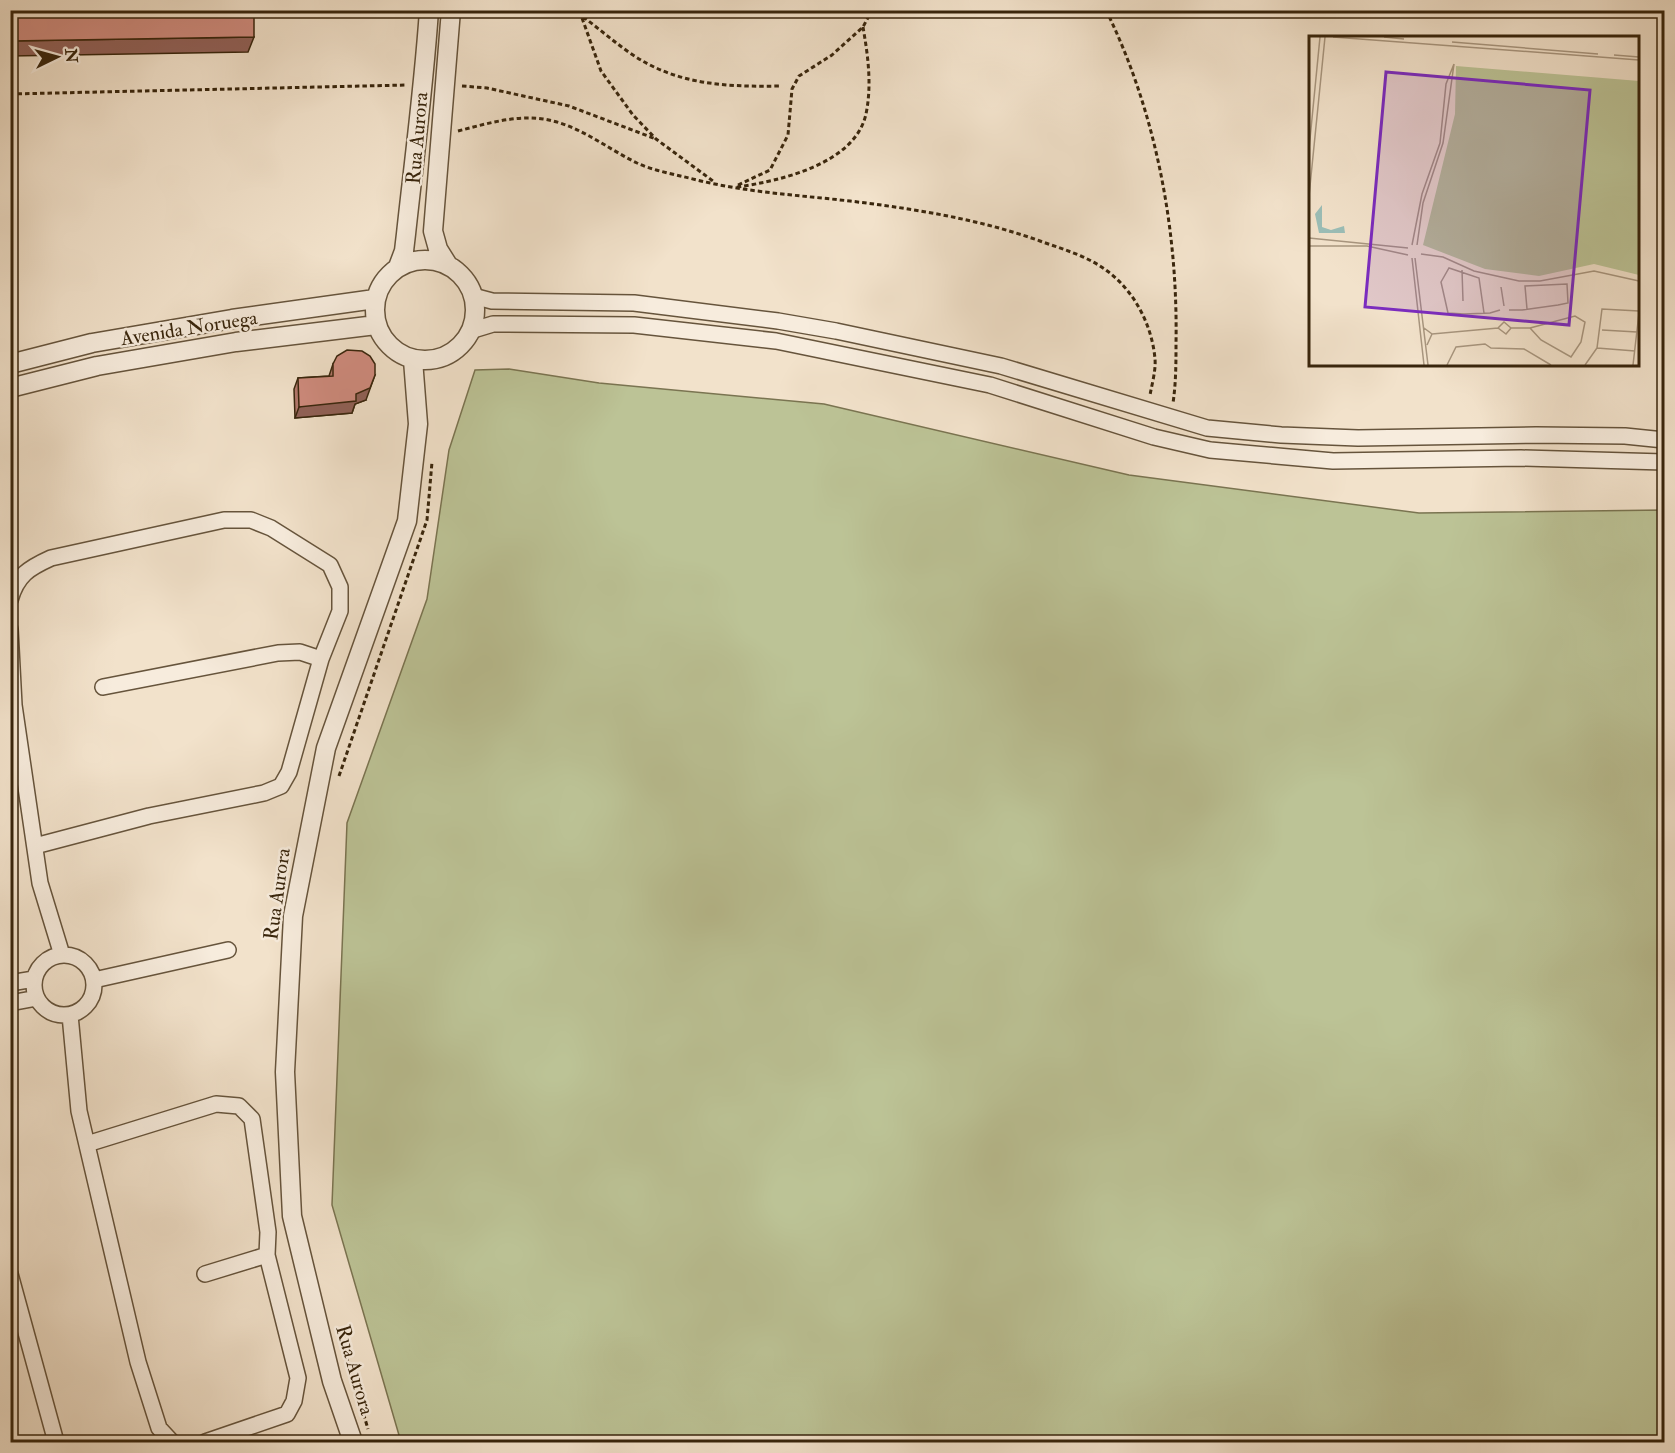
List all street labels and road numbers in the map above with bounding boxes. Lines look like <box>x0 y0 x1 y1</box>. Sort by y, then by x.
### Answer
street label: Rua Aurora <box>401 90 434 185</box>
street label: Avenida Noruega <box>118 305 260 351</box>
street label: Rua Aurora <box>258 846 296 942</box>
street label: Rua Aurora <box>330 1322 380 1419</box>

